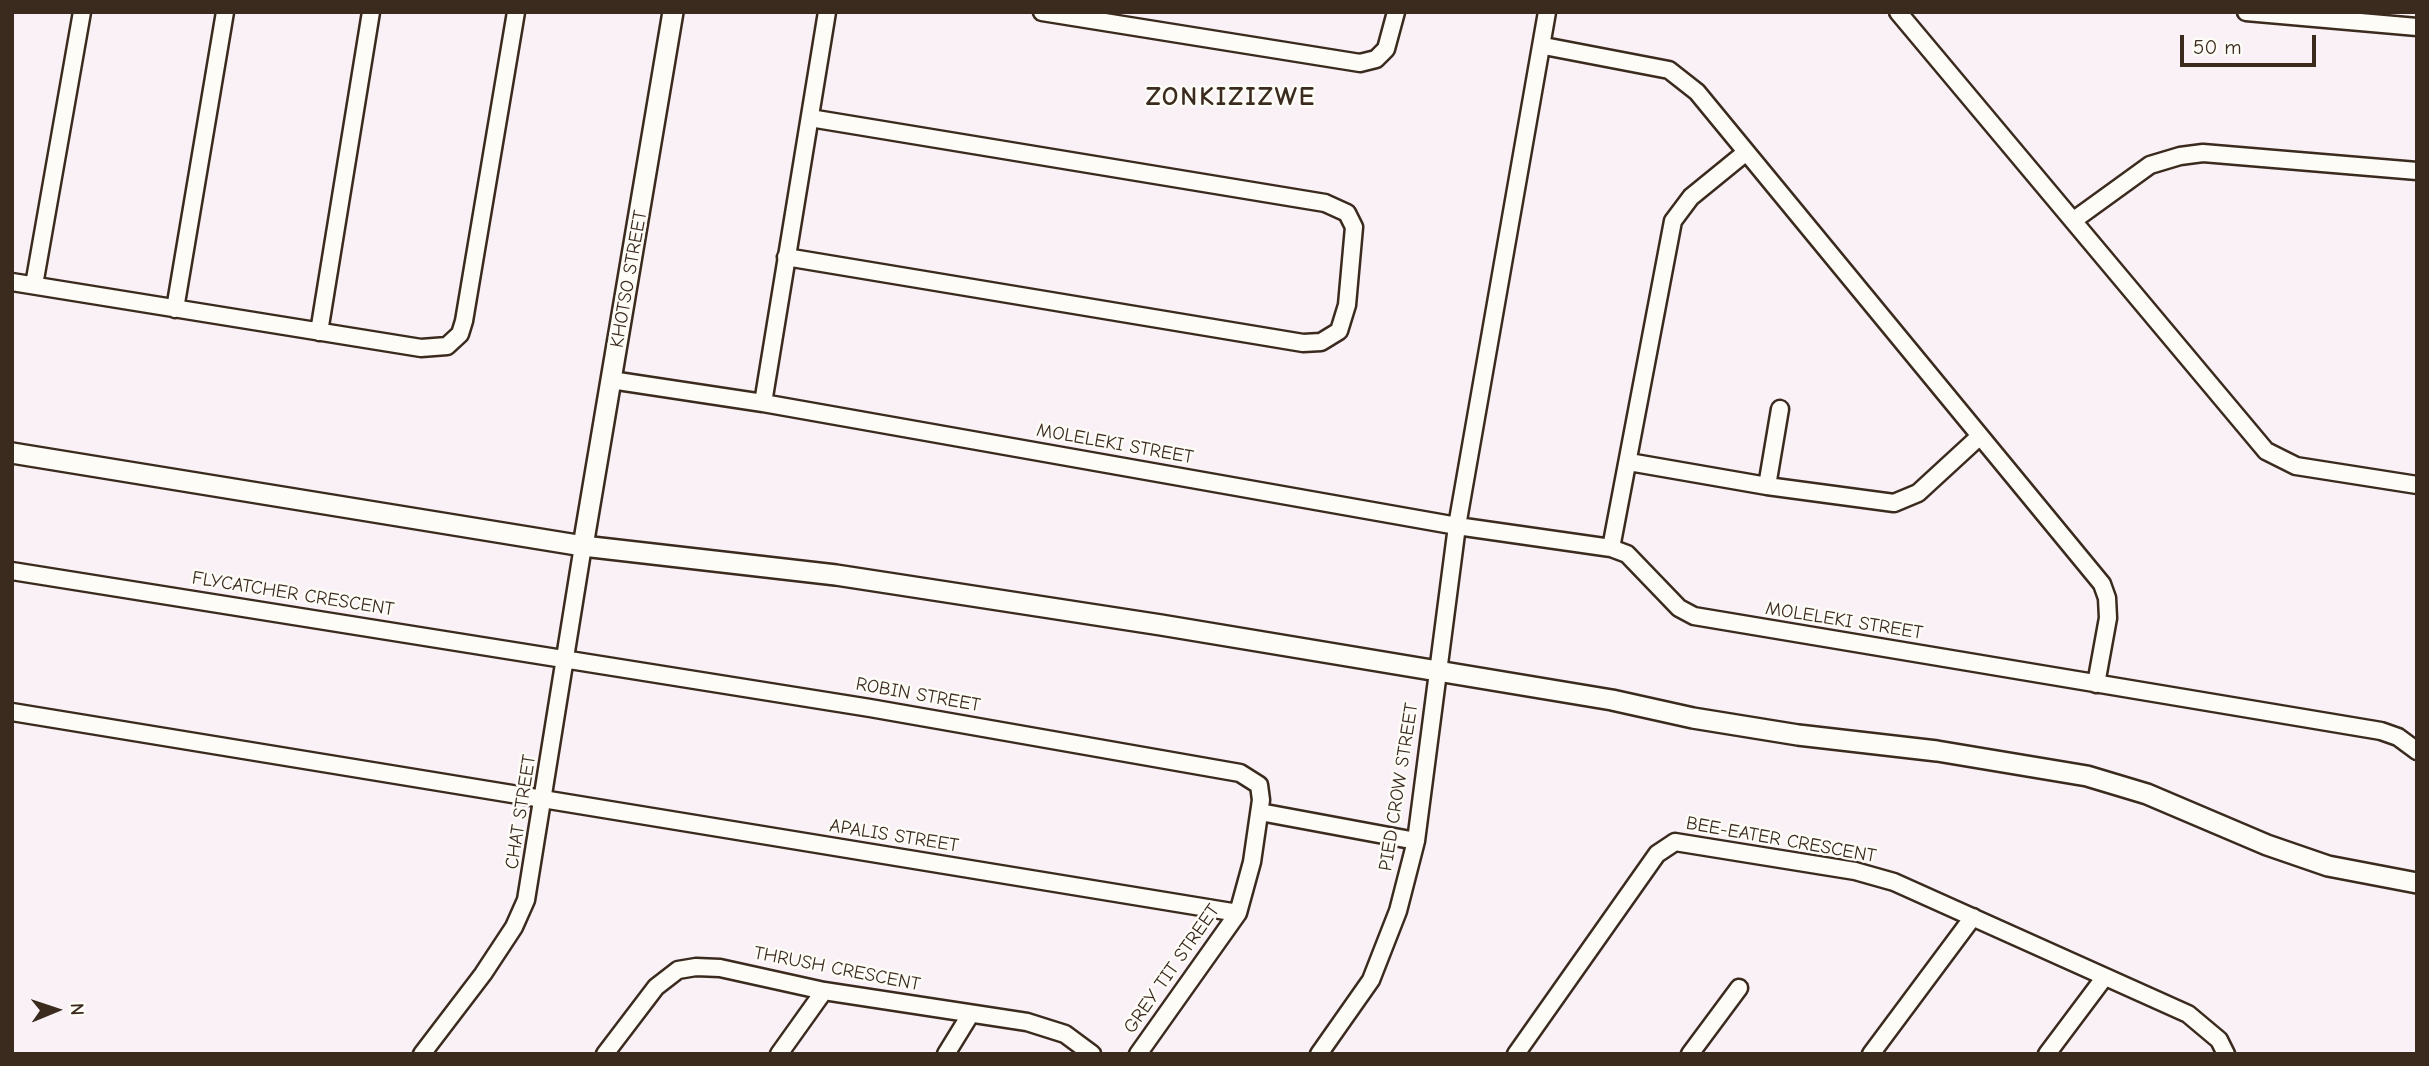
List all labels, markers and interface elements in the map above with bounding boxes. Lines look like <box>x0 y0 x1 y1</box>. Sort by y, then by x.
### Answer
scale bar <box>2184 21 2320 65</box>
text: 50 m <box>2193 35 2242 59</box>
district label: ZONKIZIZWE <box>1147 82 1315 114</box>
street label: KHOTSO STREET <box>606 208 652 350</box>
street label: MOLELEKI STREET <box>1035 419 1195 469</box>
street label: FLYCATCHER CRESCENT <box>190 567 396 621</box>
street label: MOLELEKI STREET <box>1764 597 1924 645</box>
street label: ROBIN STREET <box>854 673 982 717</box>
street label: PIED CROW STREET <box>1374 701 1424 873</box>
street label: CHAT STREET <box>501 753 541 871</box>
street label: BEE-EATER CRESCENT <box>1684 812 1878 868</box>
street label: APALIS STREET <box>828 815 960 857</box>
street label: GREY TIT STREET <box>1119 900 1225 1038</box>
street label: THRUSH CRESCENT <box>752 942 922 996</box>
north arrow <box>21 975 91 1045</box>
text: N <box>66 1003 88 1016</box>

